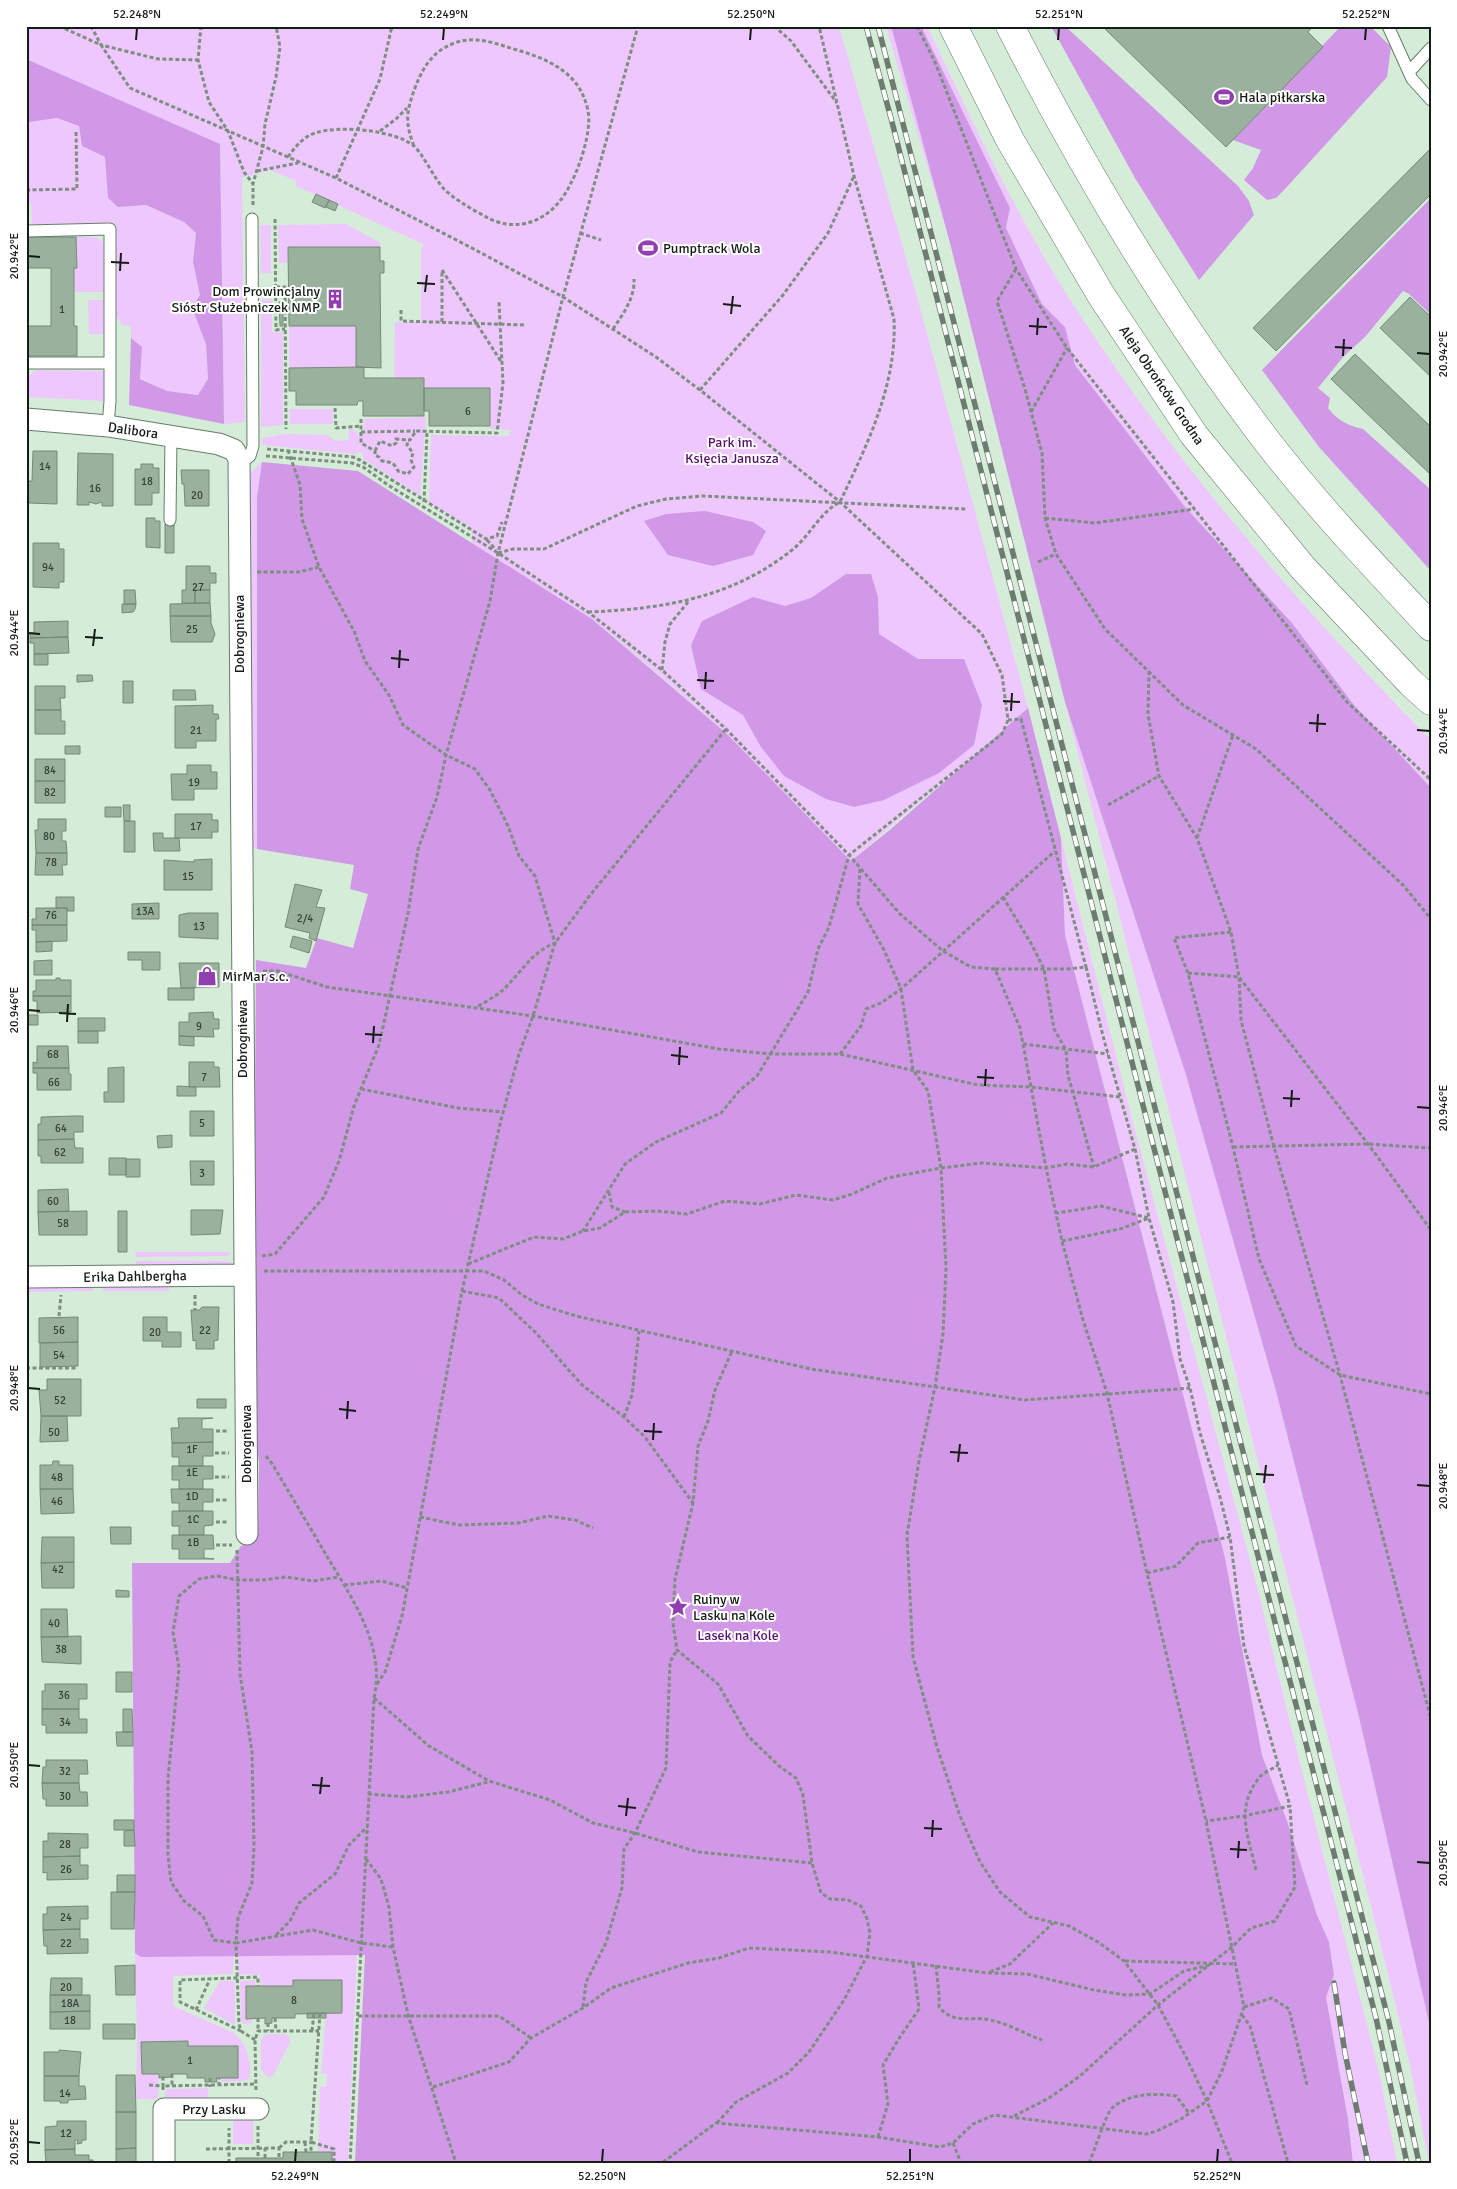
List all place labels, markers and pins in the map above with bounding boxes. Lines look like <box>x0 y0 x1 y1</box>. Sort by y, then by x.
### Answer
sports icon: Hala piłkarska <box>1213 86 1235 108</box>
place label: Hala piłkarska <box>1239 89 1325 106</box>
sports icon: Pumptrack Wola <box>637 237 659 259</box>
place label: Pumptrack Wola <box>663 240 761 257</box>
place label: Dom Prowincjalny Sióstr Służebniczek NMP <box>171 283 320 316</box>
building icon: Dom Prowincjalny Sióstr Służebniczek NMP <box>324 288 346 310</box>
shop icon: MirMar s.c. <box>196 965 218 987</box>
place label: MirMar s.c. <box>222 968 289 985</box>
place label: Ruiny w Lasku na Kole <box>693 1591 775 1624</box>
place icon: Ruiny w Lasku na Kole <box>667 1596 689 1618</box>

